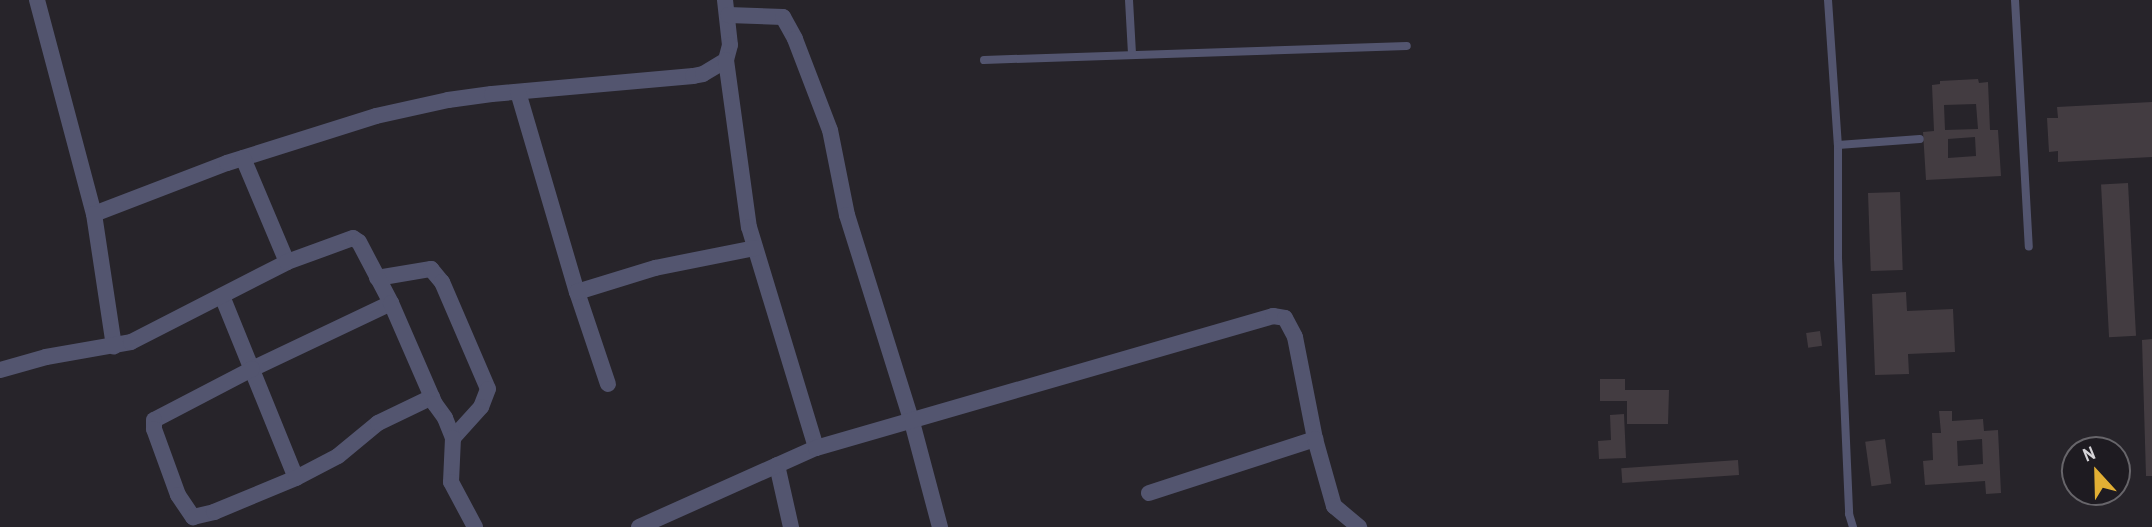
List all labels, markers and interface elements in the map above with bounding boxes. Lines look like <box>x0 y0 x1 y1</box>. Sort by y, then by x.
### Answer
north arrow <box>2061 436 2131 506</box>
text: N <box>2079 439 2099 468</box>

